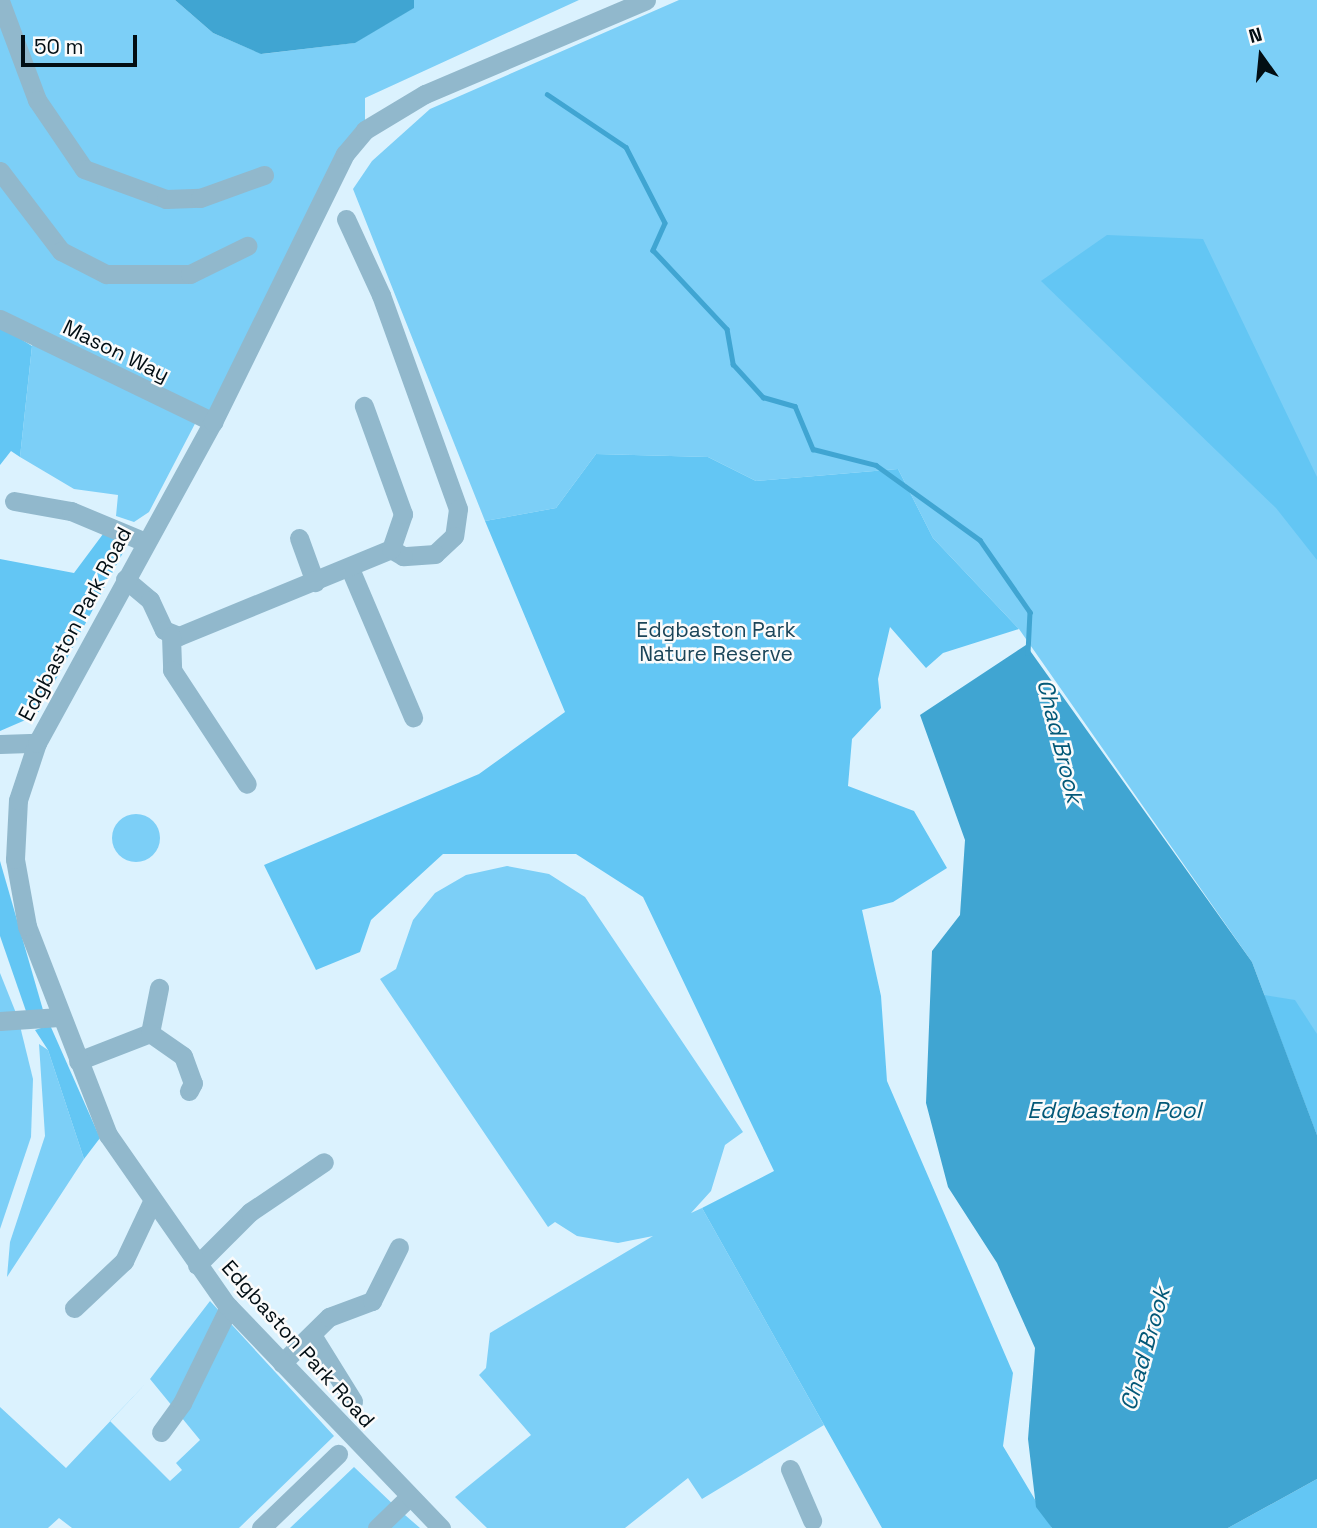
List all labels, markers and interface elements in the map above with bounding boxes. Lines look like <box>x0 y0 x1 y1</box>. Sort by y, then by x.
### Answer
scale bar <box>24 21 140 65</box>
north arrow <box>1226 21 1296 91</box>
text: N <box>1246 22 1265 49</box>
text: 50 m <box>34 33 84 60</box>
street label: Mason Way <box>59 314 173 388</box>
street label: Edgbaston Park Road <box>13 523 137 725</box>
park label: Edgbaston Park Nature Reserve <box>636 617 796 667</box>
water label: Chad Brook <box>1031 676 1089 806</box>
water label: Edgbaston Pool <box>1027 1096 1201 1124</box>
street label: Edgbaston Park Road <box>216 1255 380 1433</box>
water label: Chad Brook <box>1114 1284 1176 1414</box>

